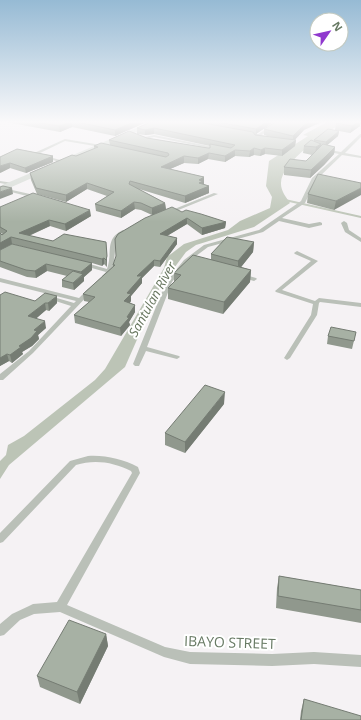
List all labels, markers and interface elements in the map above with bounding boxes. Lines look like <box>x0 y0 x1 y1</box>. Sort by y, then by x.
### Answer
north arrow <box>309 12 349 52</box>
text: N <box>329 18 346 34</box>
water label: Santulan River <box>124 258 180 340</box>
street label: IBAYO STREET <box>184 631 276 653</box>

